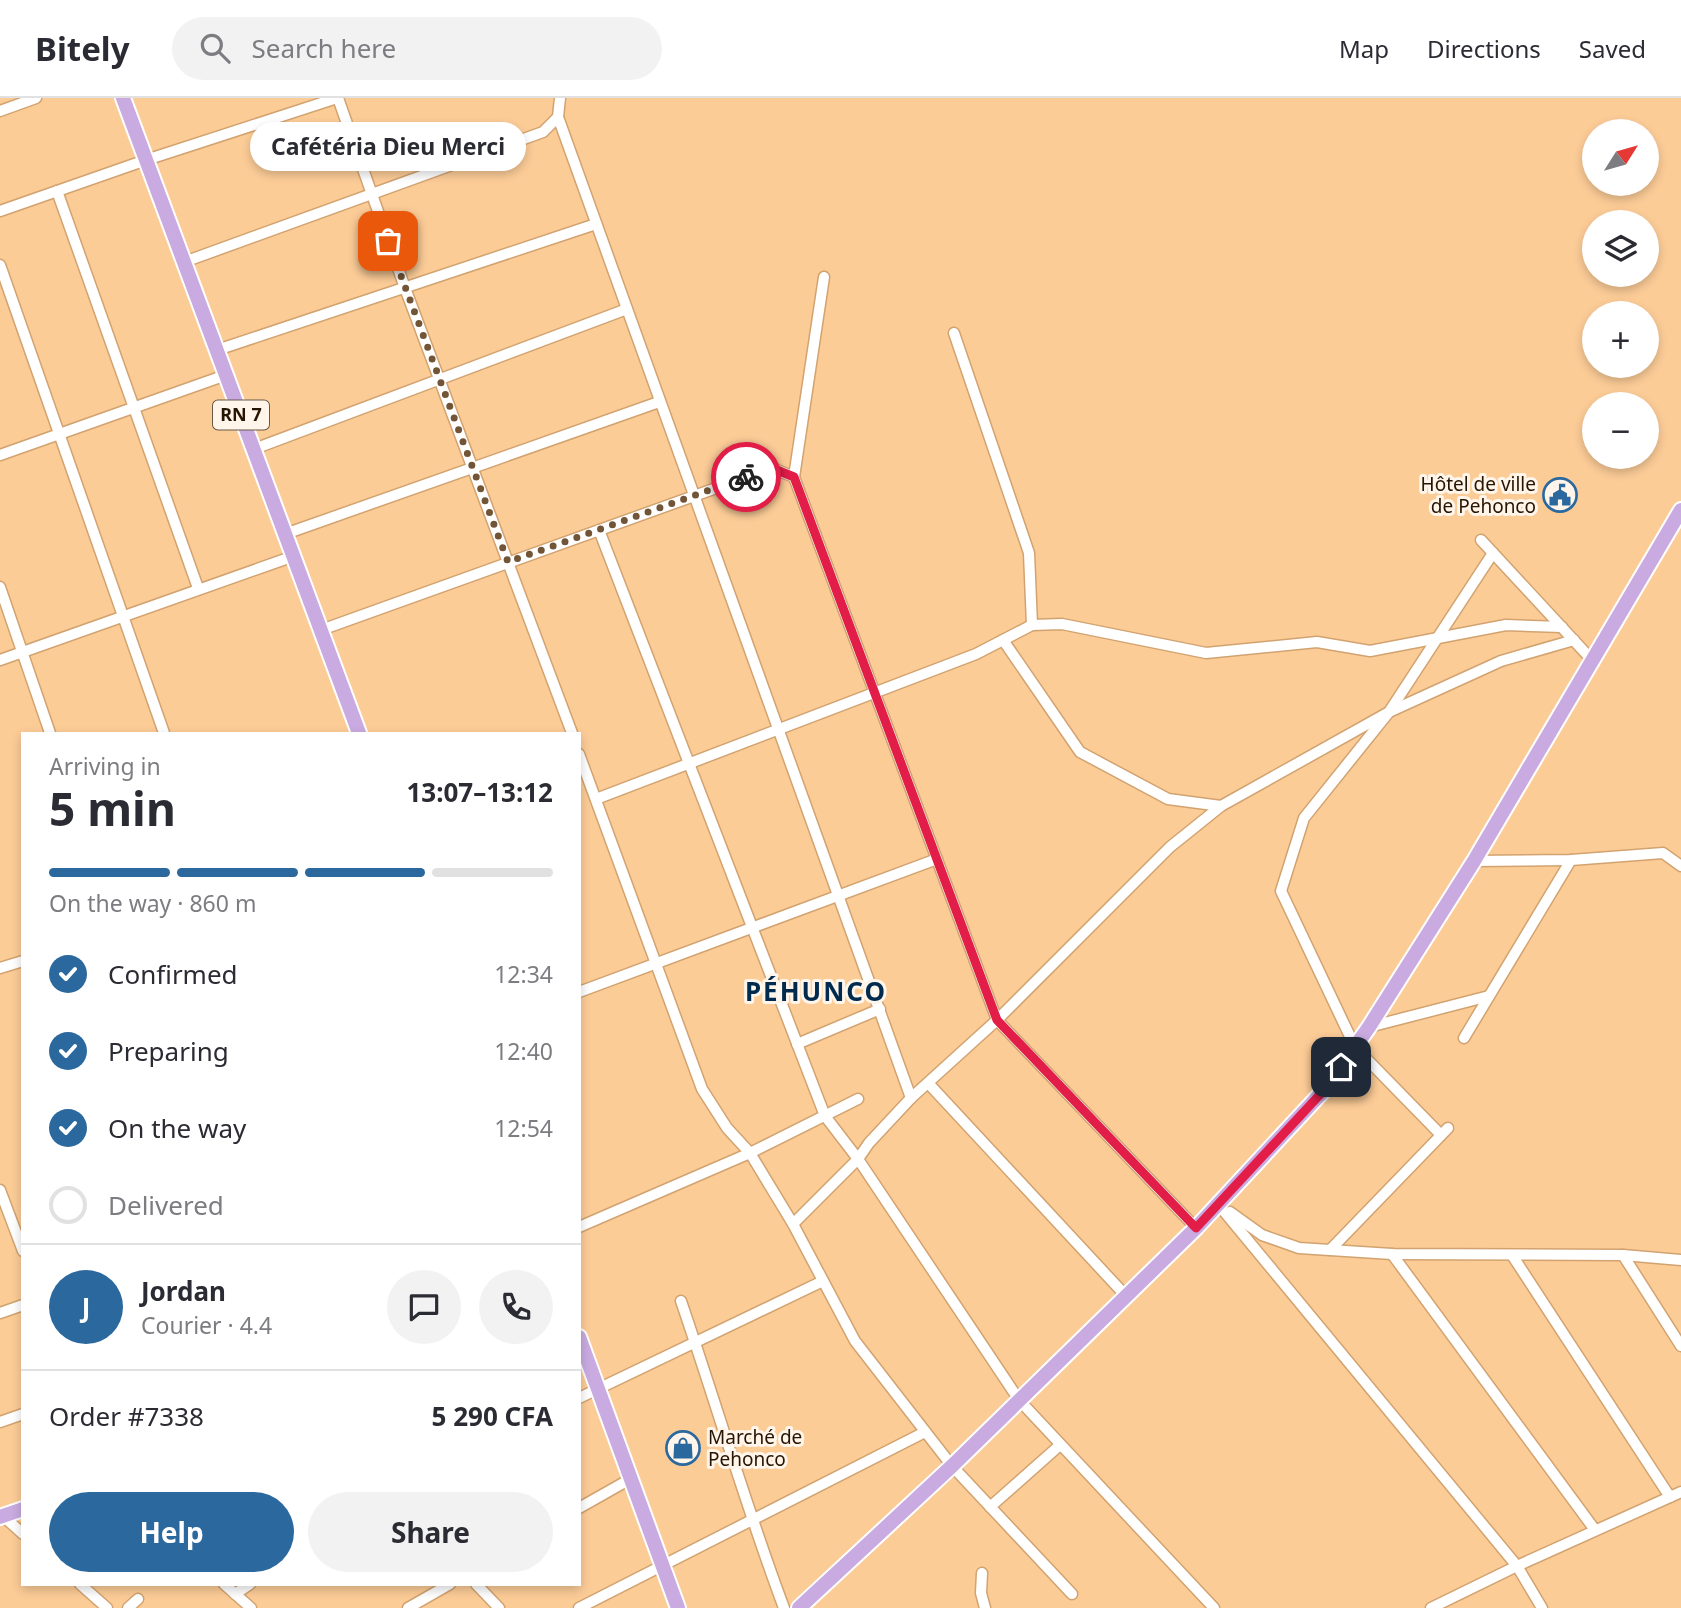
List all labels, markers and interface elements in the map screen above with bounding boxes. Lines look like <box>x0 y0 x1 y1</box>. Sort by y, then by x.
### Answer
search box <box>172 17 662 80</box>
text: Bitely <box>35 26 130 71</box>
icon: search <box>196 29 234 67</box>
text: Search here <box>252 30 396 66</box>
text: Map <box>1339 32 1389 65</box>
text: Directions <box>1427 32 1541 65</box>
text: Saved <box>1579 32 1646 65</box>
north arrow <box>1582 119 1659 196</box>
map controls <box>1582 119 1659 469</box>
callout: Cafétéria Dieu Merci <box>250 122 526 171</box>
text: Cafétéria Dieu Merci <box>271 130 505 162</box>
button: layers <box>1582 210 1659 287</box>
pin <box>358 211 418 271</box>
icon: bag <box>369 222 407 260</box>
button: + <box>1582 301 1659 378</box>
button: − <box>1582 392 1659 469</box>
road number: RN 7 <box>213 400 269 430</box>
courier <box>711 442 781 512</box>
icon: bike <box>727 458 765 496</box>
place label: Hôtel de ville de Pehonco <box>1421 471 1536 519</box>
public building icon: Hôtel de ville de Pehonco <box>1541 476 1579 514</box>
text: Arriving in <box>49 750 161 782</box>
text: 13:07–13:12 <box>406 774 553 810</box>
text: 5 min <box>49 777 176 839</box>
text: On the way · 860 m <box>49 887 256 919</box>
icon: check <box>49 955 87 993</box>
text: Confirmed <box>108 956 238 992</box>
text: 12:34 <box>494 958 553 990</box>
district label: PÉHUNCO <box>745 973 887 1009</box>
icon: check <box>49 1032 87 1070</box>
text: Preparing <box>108 1033 229 1069</box>
text: 12:40 <box>494 1035 553 1067</box>
pin <box>1311 1037 1371 1097</box>
icon: home <box>1322 1048 1360 1086</box>
icon: check <box>49 1109 87 1147</box>
text: On the way <box>108 1110 246 1146</box>
text: 12:54 <box>494 1112 553 1144</box>
text: Delivered <box>108 1187 224 1223</box>
button: chat <box>387 1270 461 1344</box>
button: phone <box>479 1270 553 1344</box>
text: Jordan <box>141 1273 226 1309</box>
text: J <box>82 1289 90 1325</box>
text: Courier · 4.4 <box>141 1309 272 1341</box>
text: Order #7338 <box>49 1398 204 1434</box>
text: 5 290 CFA <box>432 1398 553 1434</box>
place label: Marché de Pehonco <box>708 1424 802 1472</box>
shop icon: Marché de Pehonco <box>664 1429 702 1467</box>
button: Help <box>49 1492 294 1572</box>
button: Share <box>308 1492 553 1572</box>

